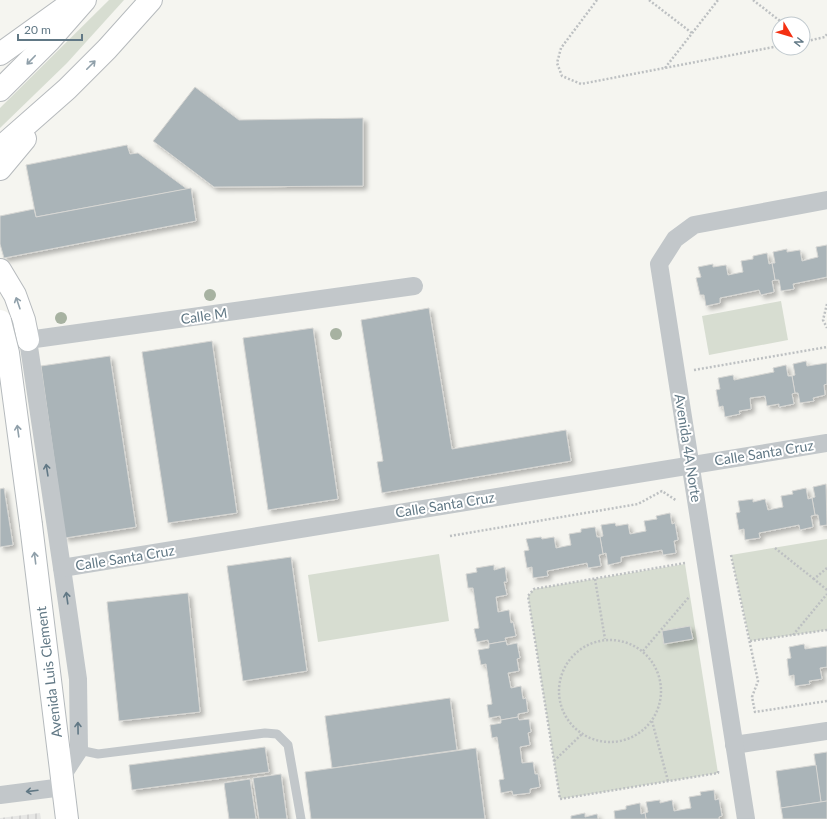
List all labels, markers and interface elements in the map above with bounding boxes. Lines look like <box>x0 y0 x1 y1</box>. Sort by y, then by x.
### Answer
scale bar <box>18 16 82 42</box>
north arrow <box>771 16 811 56</box>
text: 20 m <box>24 22 51 37</box>
text: N <box>792 35 807 50</box>
one-way arrow <box>26 55 35 65</box>
one-way arrow <box>86 60 96 70</box>
one-way arrow <box>14 297 21 310</box>
street label: Calle M <box>180 304 228 327</box>
street label: Avenida 4A Norte <box>672 393 705 503</box>
one-way arrow <box>14 425 22 438</box>
street label: Calle Santa Cruz <box>713 436 815 469</box>
one-way arrow <box>43 464 51 477</box>
street label: Calle Santa Cruz <box>394 488 496 521</box>
street label: Calle Santa Cruz <box>74 541 176 574</box>
one-way arrow <box>31 552 39 565</box>
one-way arrow <box>63 592 71 605</box>
street label: Avenida Luis Clement <box>32 605 65 739</box>
one-way arrow <box>75 722 82 735</box>
one-way arrow <box>26 787 39 795</box>

